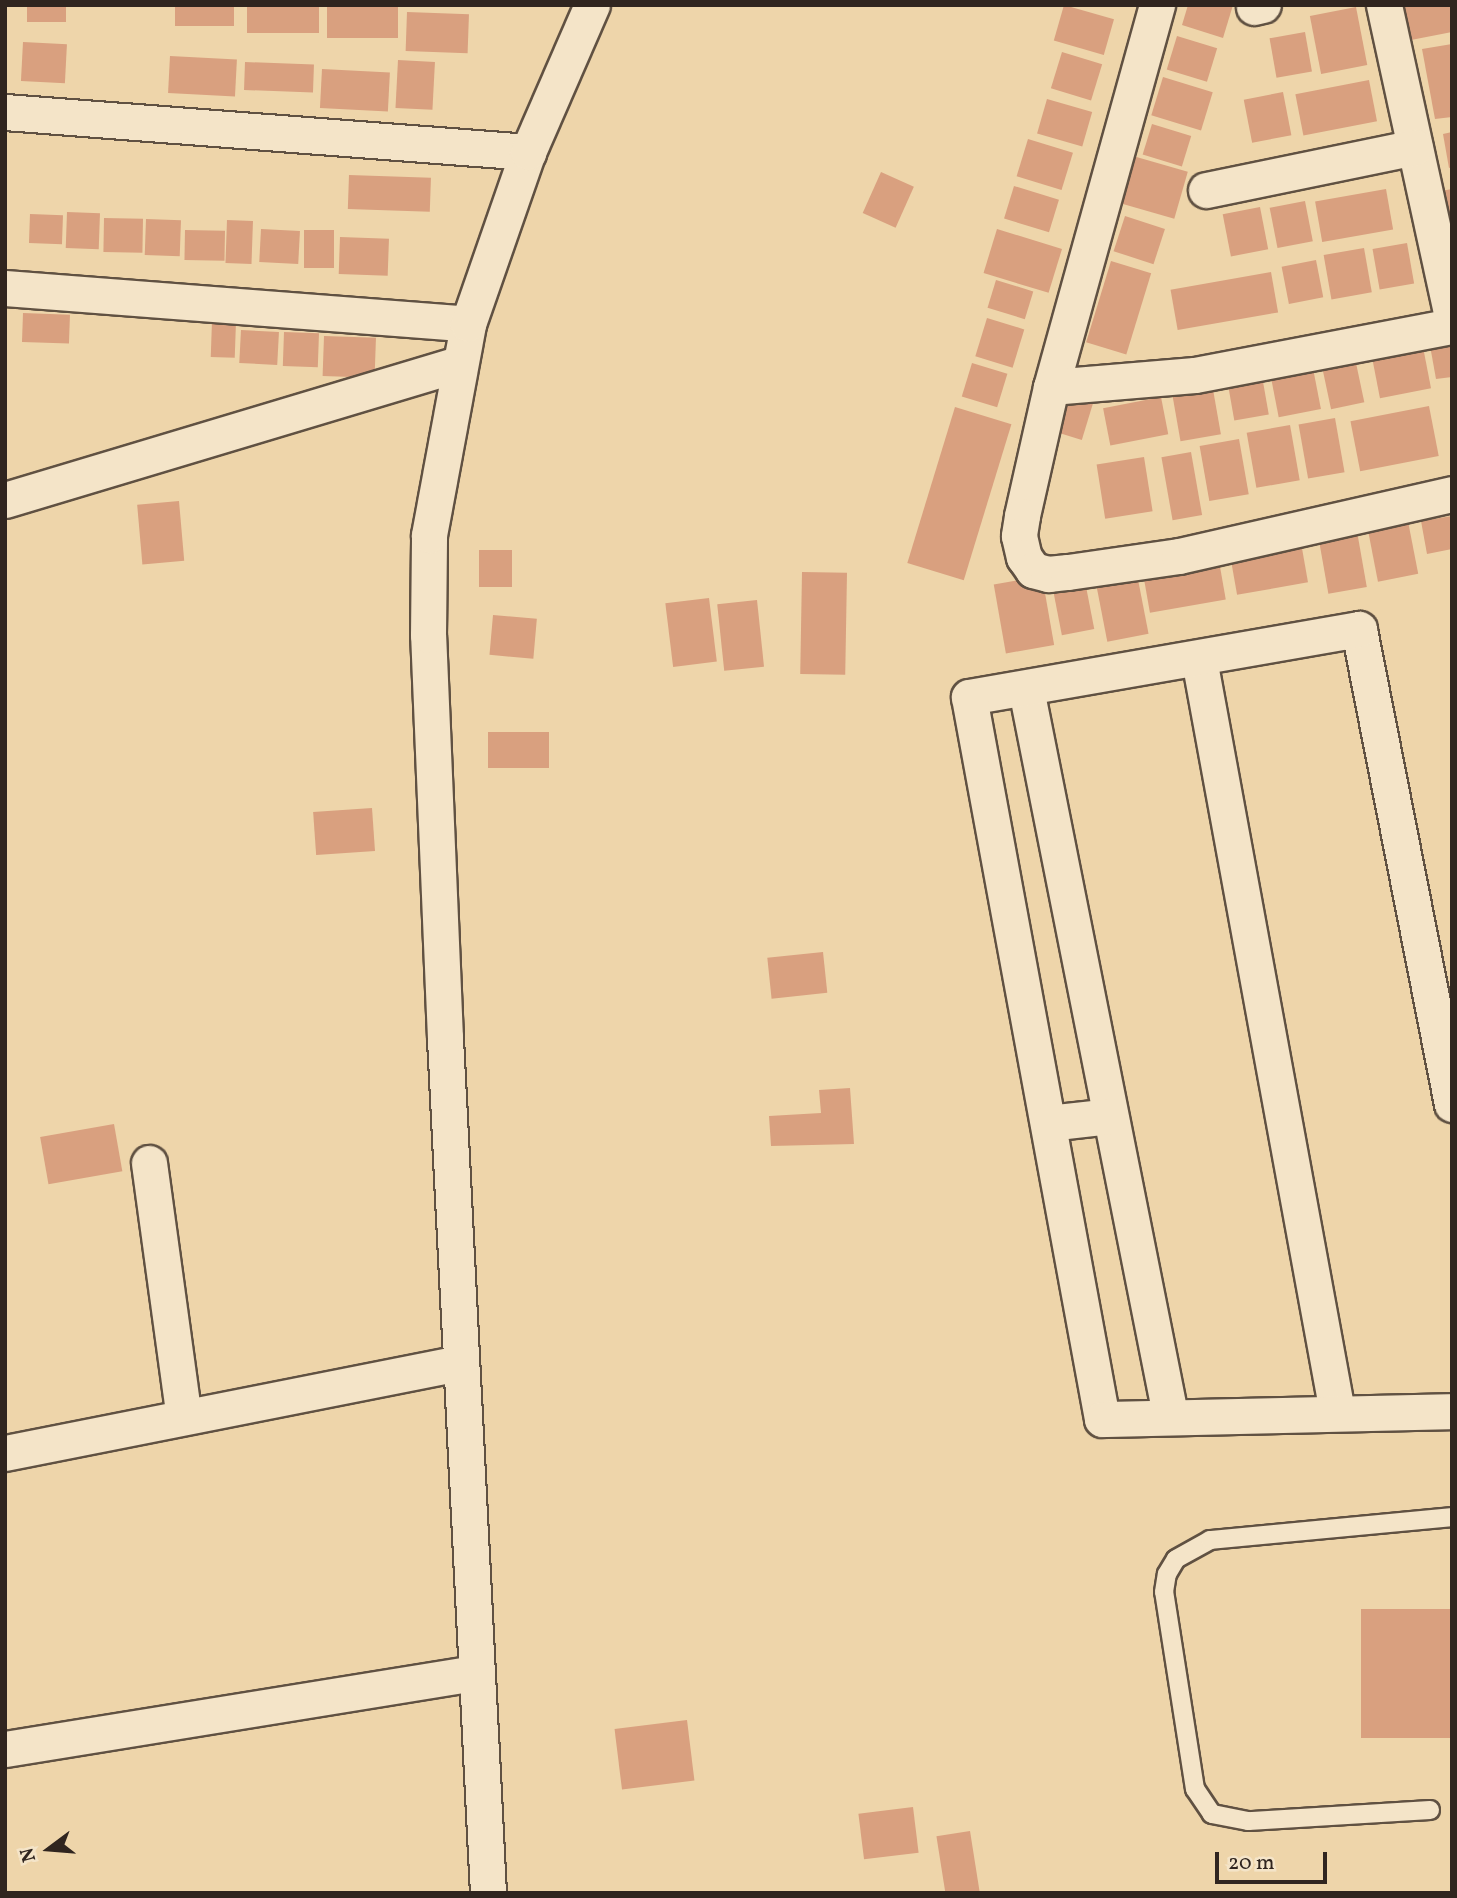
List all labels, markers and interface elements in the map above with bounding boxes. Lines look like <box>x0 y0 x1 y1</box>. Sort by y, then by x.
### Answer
north arrow <box>14 1814 84 1884</box>
scale bar <box>1219 1839 1331 1883</box>
text: N <box>14 1845 43 1865</box>
text: 20 m <box>1228 1849 1274 1878</box>

